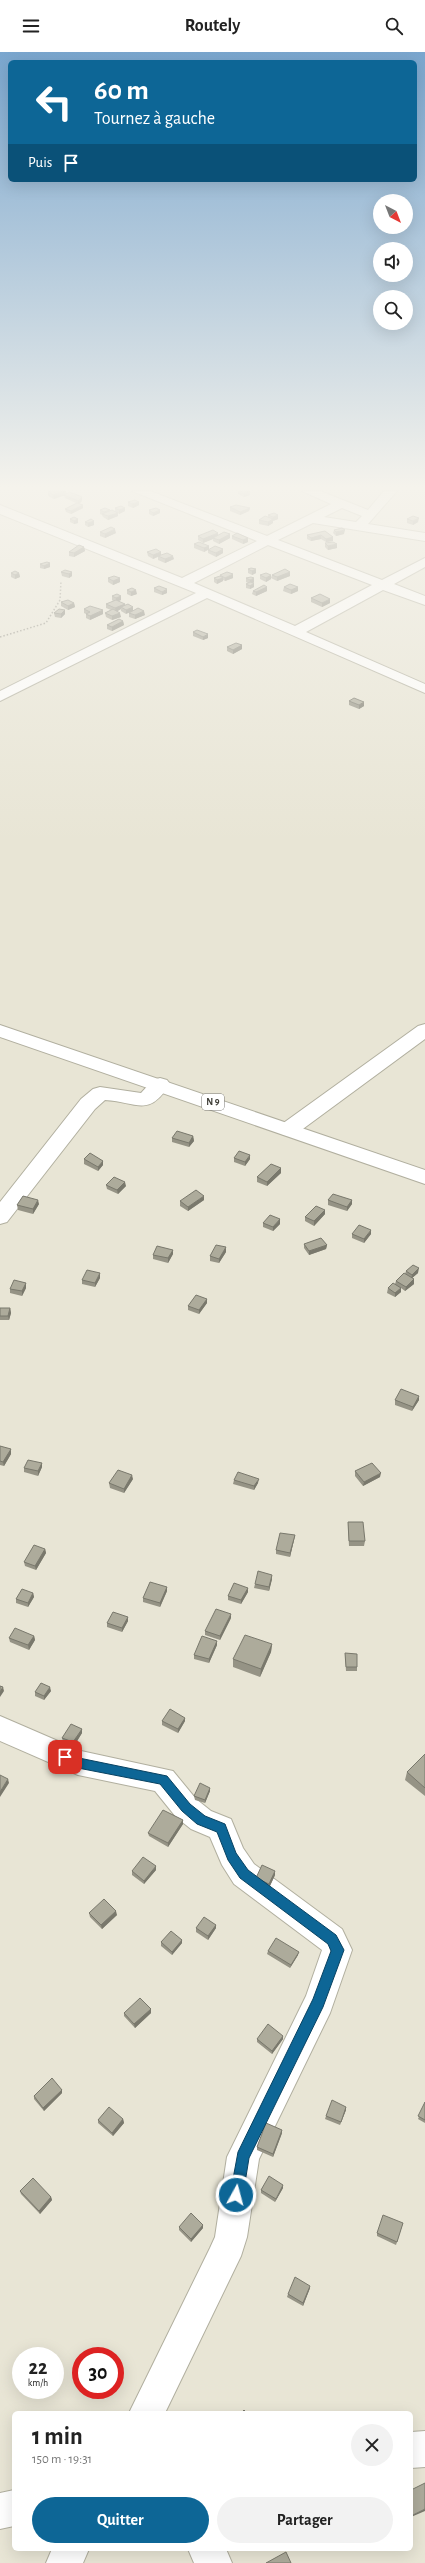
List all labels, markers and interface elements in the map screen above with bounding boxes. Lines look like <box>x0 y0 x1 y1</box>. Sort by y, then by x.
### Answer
icon: menu <box>20 15 42 37</box>
icon: search <box>383 15 405 37</box>
text: Routely <box>185 17 240 35</box>
icon: left <box>28 76 80 128</box>
text: 60 m <box>94 77 149 105</box>
text: Tournez à gauche <box>94 110 215 128</box>
icon: arrive <box>60 152 82 174</box>
text: Puis <box>28 155 52 170</box>
north arrow <box>373 194 413 234</box>
map controls <box>373 194 413 330</box>
button: sound <box>373 242 413 282</box>
button: search <box>373 290 413 330</box>
road number: N 9 <box>202 1094 224 1110</box>
pin <box>48 1740 82 1774</box>
icon: arrive <box>54 1746 76 1768</box>
position arrow <box>215 2174 257 2216</box>
speed limit sign: 30 <box>72 2347 124 2399</box>
text: 22 <box>29 2358 47 2378</box>
text: km/h <box>28 2378 48 2388</box>
button: close <box>351 2424 393 2466</box>
text: 1 min <box>32 2425 83 2449</box>
text: 150 m · 19:31 <box>32 2453 92 2466</box>
button: Quitter <box>32 2497 209 2543</box>
button: Partager <box>217 2497 393 2543</box>

